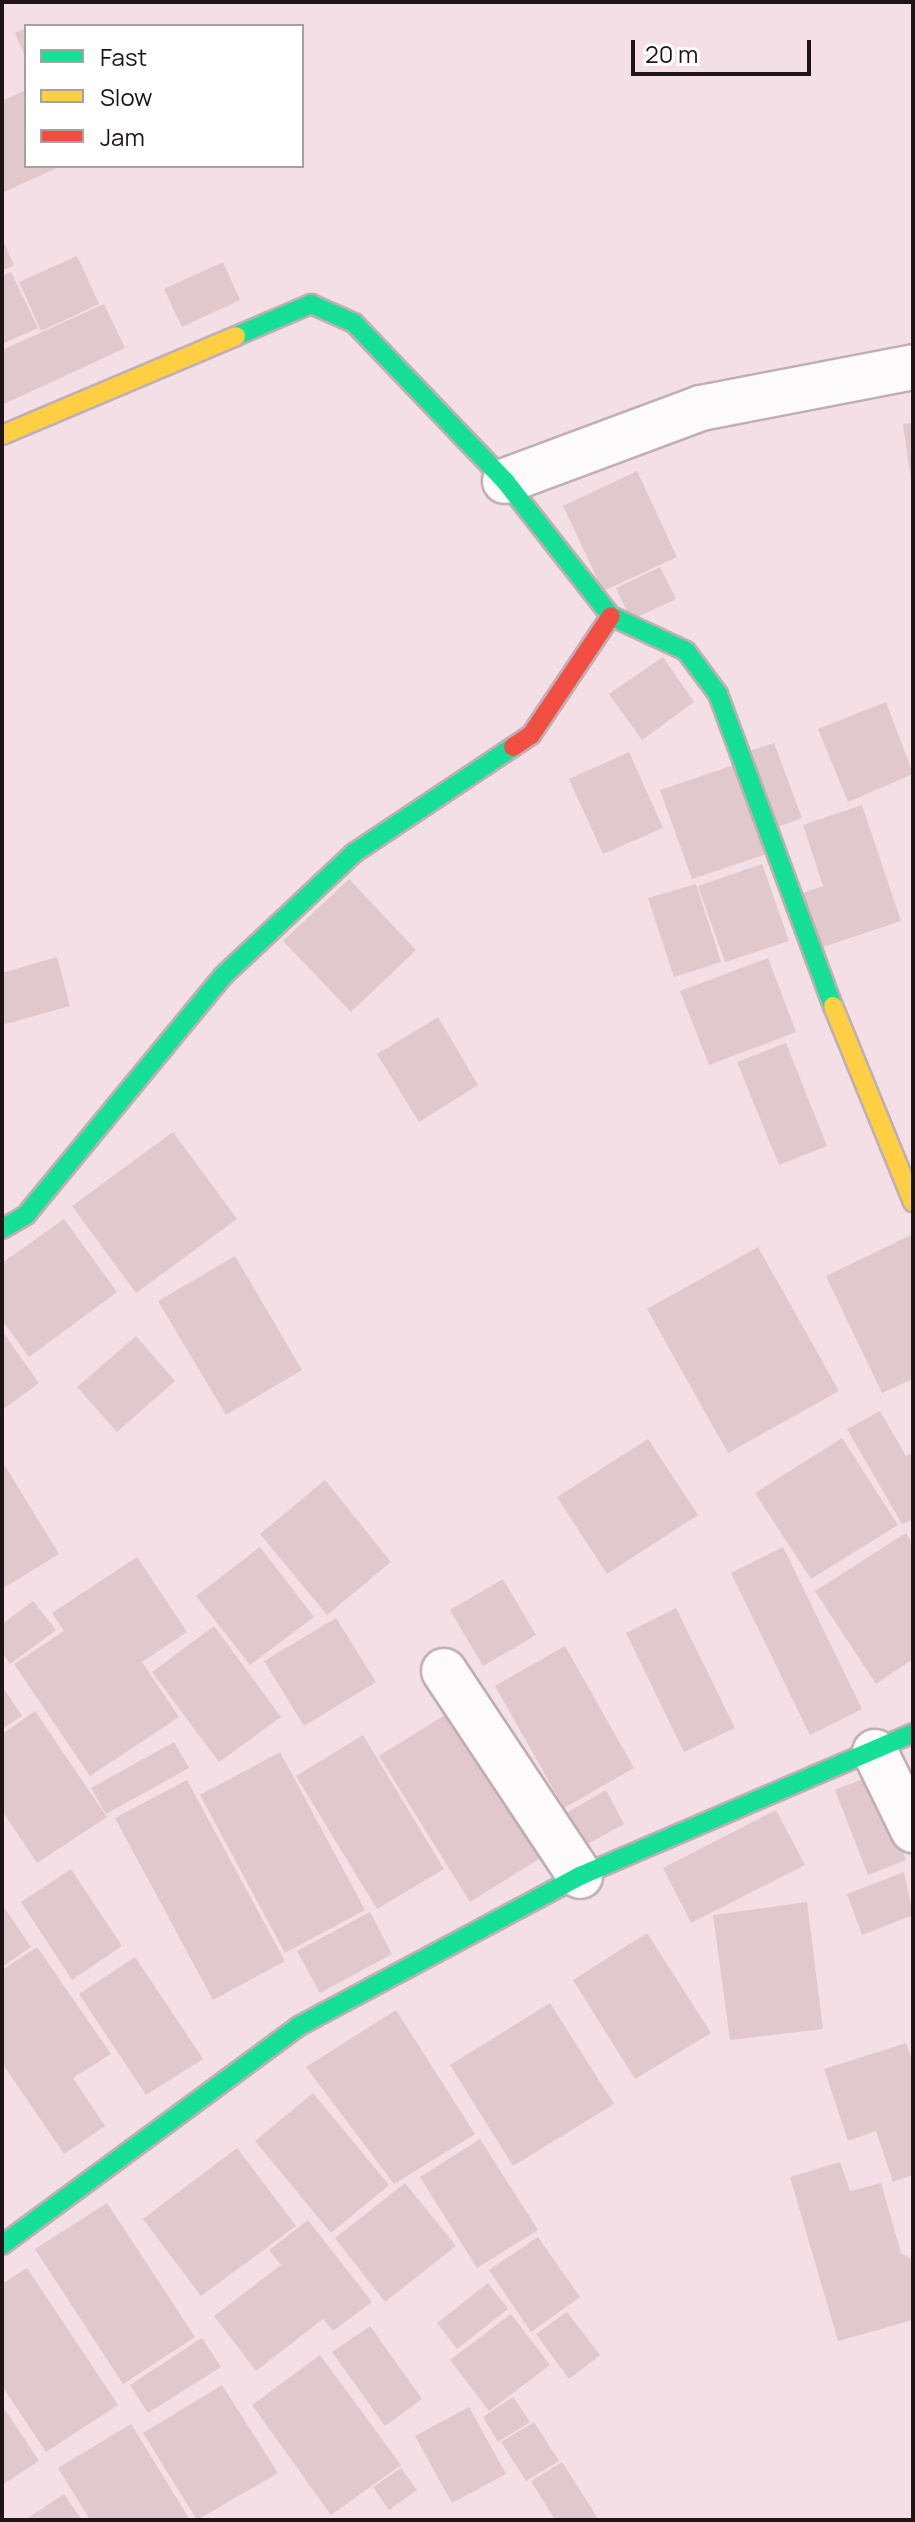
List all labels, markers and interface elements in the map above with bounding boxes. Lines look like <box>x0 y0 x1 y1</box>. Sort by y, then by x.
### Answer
legend <box>24 24 304 168</box>
scale bar <box>635 24 815 74</box>
text: 20 m <box>645 37 698 70</box>
text: Fast <box>100 40 147 73</box>
text: Slow <box>100 80 153 113</box>
text: Jam <box>100 120 145 153</box>

